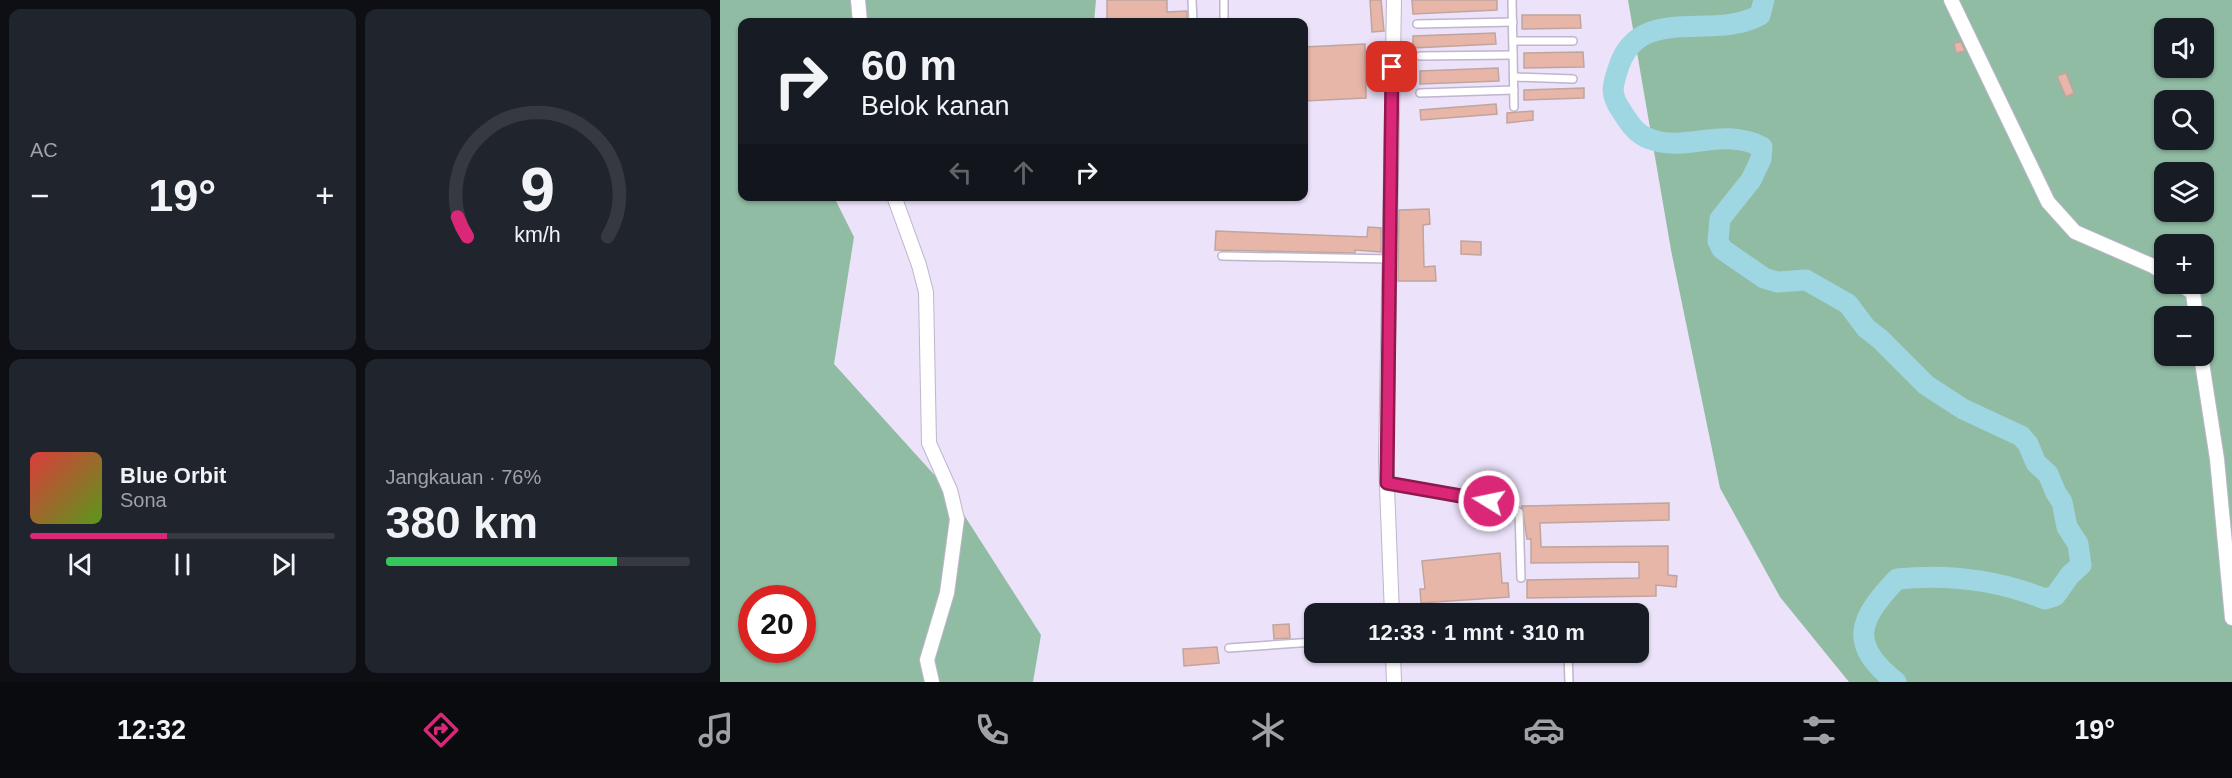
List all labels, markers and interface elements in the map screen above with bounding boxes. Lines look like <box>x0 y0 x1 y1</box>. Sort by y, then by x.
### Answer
map controls <box>2154 18 2214 366</box>
button: sound <box>2154 18 2214 78</box>
pin <box>1366 41 1417 92</box>
icon: right <box>762 42 840 120</box>
text: 60 m <box>861 42 957 89</box>
icon: arrive <box>1375 50 1408 83</box>
button: search <box>2154 90 2214 150</box>
text: Belok kanan <box>861 91 1010 121</box>
text: AC <box>30 139 58 161</box>
text: 9 <box>520 155 555 224</box>
icon: left <box>944 156 977 189</box>
icon: ahead <box>1007 156 1040 189</box>
icon: right <box>1070 156 1103 189</box>
button: layers <box>2154 162 2214 222</box>
text: 19° <box>148 170 216 221</box>
text: − <box>30 177 49 214</box>
text: + <box>315 177 335 214</box>
text: km/h <box>515 223 561 247</box>
button: + <box>2154 234 2214 294</box>
button: − <box>2154 306 2214 366</box>
text: Blue Orbit <box>120 463 226 488</box>
text: Jangkauan · 76% <box>386 466 541 488</box>
position arrow <box>1457 469 1521 533</box>
text: Sona <box>120 489 167 511</box>
text: 380 km <box>386 497 538 548</box>
icon: previous <box>64 548 97 581</box>
icon: pause <box>166 548 199 581</box>
icon: next <box>267 548 300 581</box>
speed limit sign: 20 <box>738 585 816 663</box>
text: 12:33 · 1 mnt · 310 m <box>1368 620 1585 645</box>
icon: directions <box>420 709 462 751</box>
icon: music <box>695 709 737 751</box>
icon: phone <box>971 709 1013 751</box>
icon: climate <box>1247 709 1289 751</box>
icon: car <box>1523 709 1565 751</box>
icon: filters <box>1798 709 1840 751</box>
text: 12:32 <box>117 715 186 745</box>
text: 19° <box>2074 715 2115 745</box>

